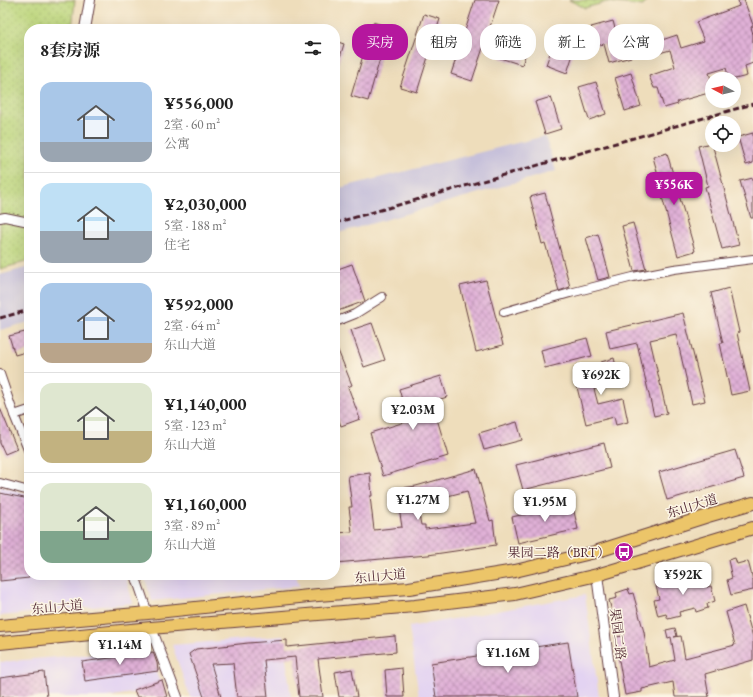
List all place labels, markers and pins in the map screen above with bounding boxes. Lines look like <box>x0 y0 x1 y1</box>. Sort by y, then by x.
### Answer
pin: ¥556K <box>646 172 702 206</box>
pin: ¥692K <box>573 362 629 396</box>
pin: ¥2.03M <box>380 397 446 431</box>
pin: ¥1.27M <box>385 487 451 521</box>
pin: ¥1.95M <box>512 489 578 523</box>
bus stop icon: 果园二路（BRT） <box>613 541 635 563</box>
place label: 果园二路（BRT） <box>508 544 610 561</box>
pin: ¥592K <box>655 562 711 596</box>
pin: ¥1.14M <box>87 632 153 666</box>
pin: ¥1.16M <box>475 640 541 674</box>

